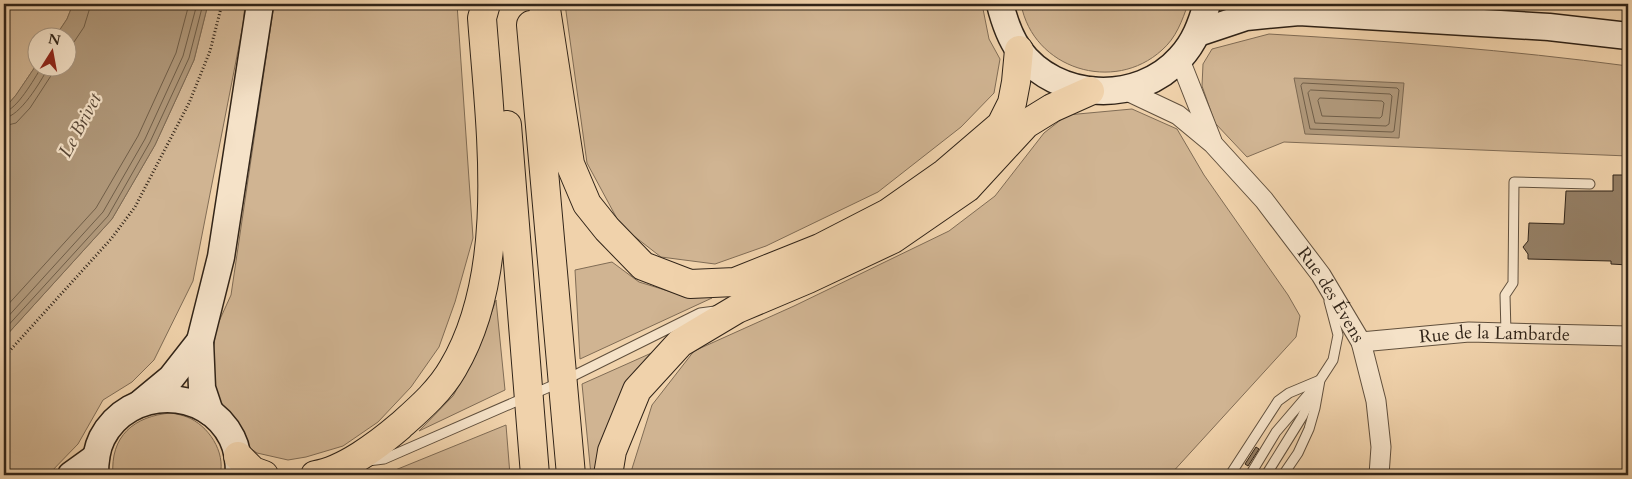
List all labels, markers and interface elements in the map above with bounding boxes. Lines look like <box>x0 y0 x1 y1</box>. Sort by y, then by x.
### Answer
north arrow <box>28 28 78 78</box>
text: N <box>47 29 62 50</box>
water label: Le Brivet <box>52 88 108 162</box>
street label: Rue des Évens <box>1291 242 1370 347</box>
street label: Rue de la Lambarde <box>1418 320 1570 350</box>

